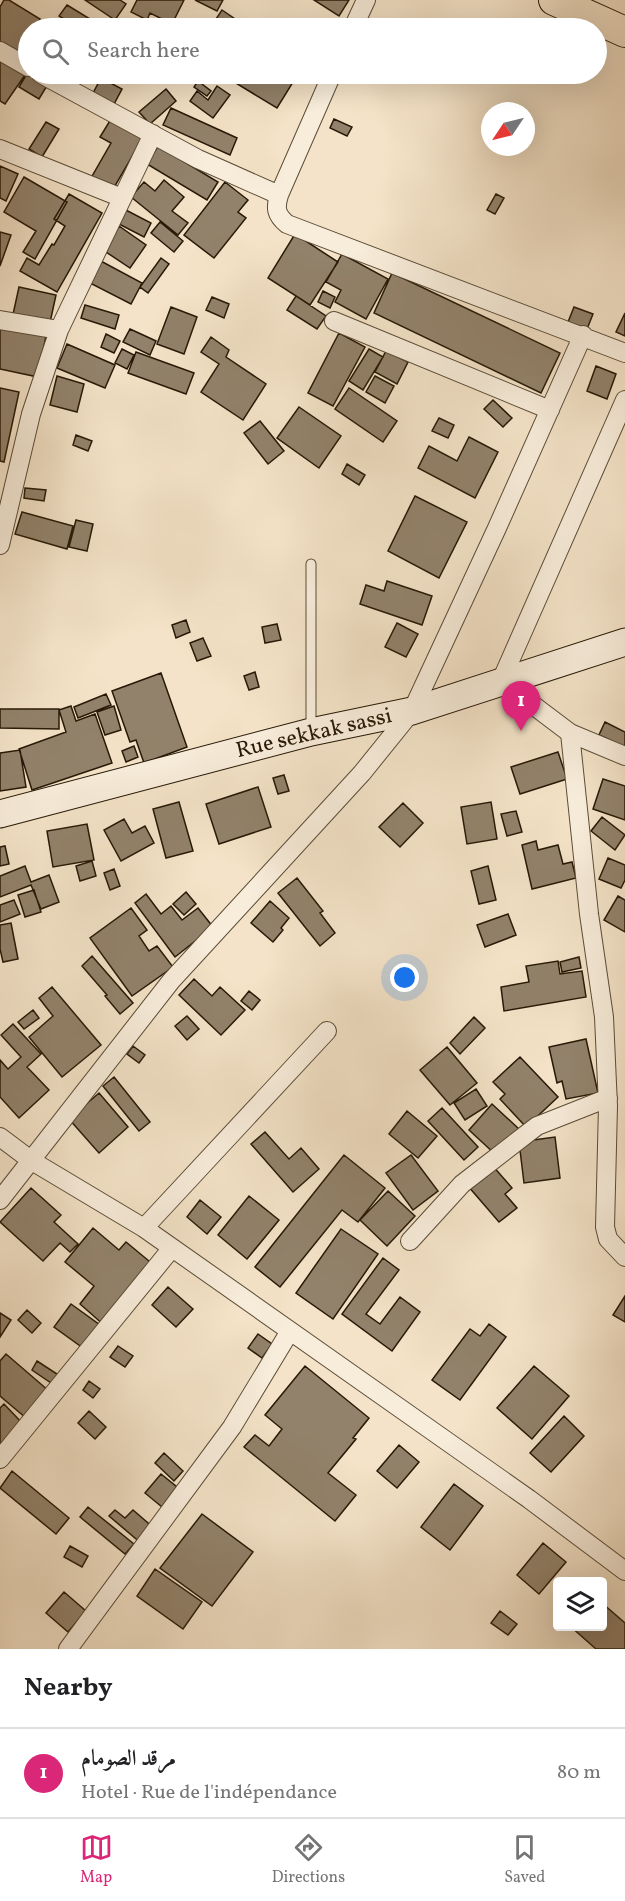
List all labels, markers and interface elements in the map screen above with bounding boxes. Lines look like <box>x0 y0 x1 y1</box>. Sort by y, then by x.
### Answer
search box <box>18 18 607 84</box>
icon: search <box>39 35 72 68</box>
text: Search here <box>87 36 200 67</box>
north arrow <box>481 102 535 156</box>
pin: 1 <box>502 682 540 731</box>
street label: Rue sekkak sassi <box>233 701 395 767</box>
your location <box>390 963 419 992</box>
map controls <box>553 1577 607 1631</box>
button: layers <box>553 1577 607 1631</box>
text: Nearby <box>24 1670 113 1706</box>
text: مرقد الصومام <box>81 1744 176 1775</box>
text: 1 <box>39 1759 48 1787</box>
text: 80 m <box>557 1759 601 1787</box>
text: Hotel · Rue de l'indépendance <box>81 1779 337 1807</box>
tab: Map <box>80 1831 113 1889</box>
tab: Directions <box>272 1831 345 1889</box>
tab: Saved <box>504 1831 545 1889</box>

